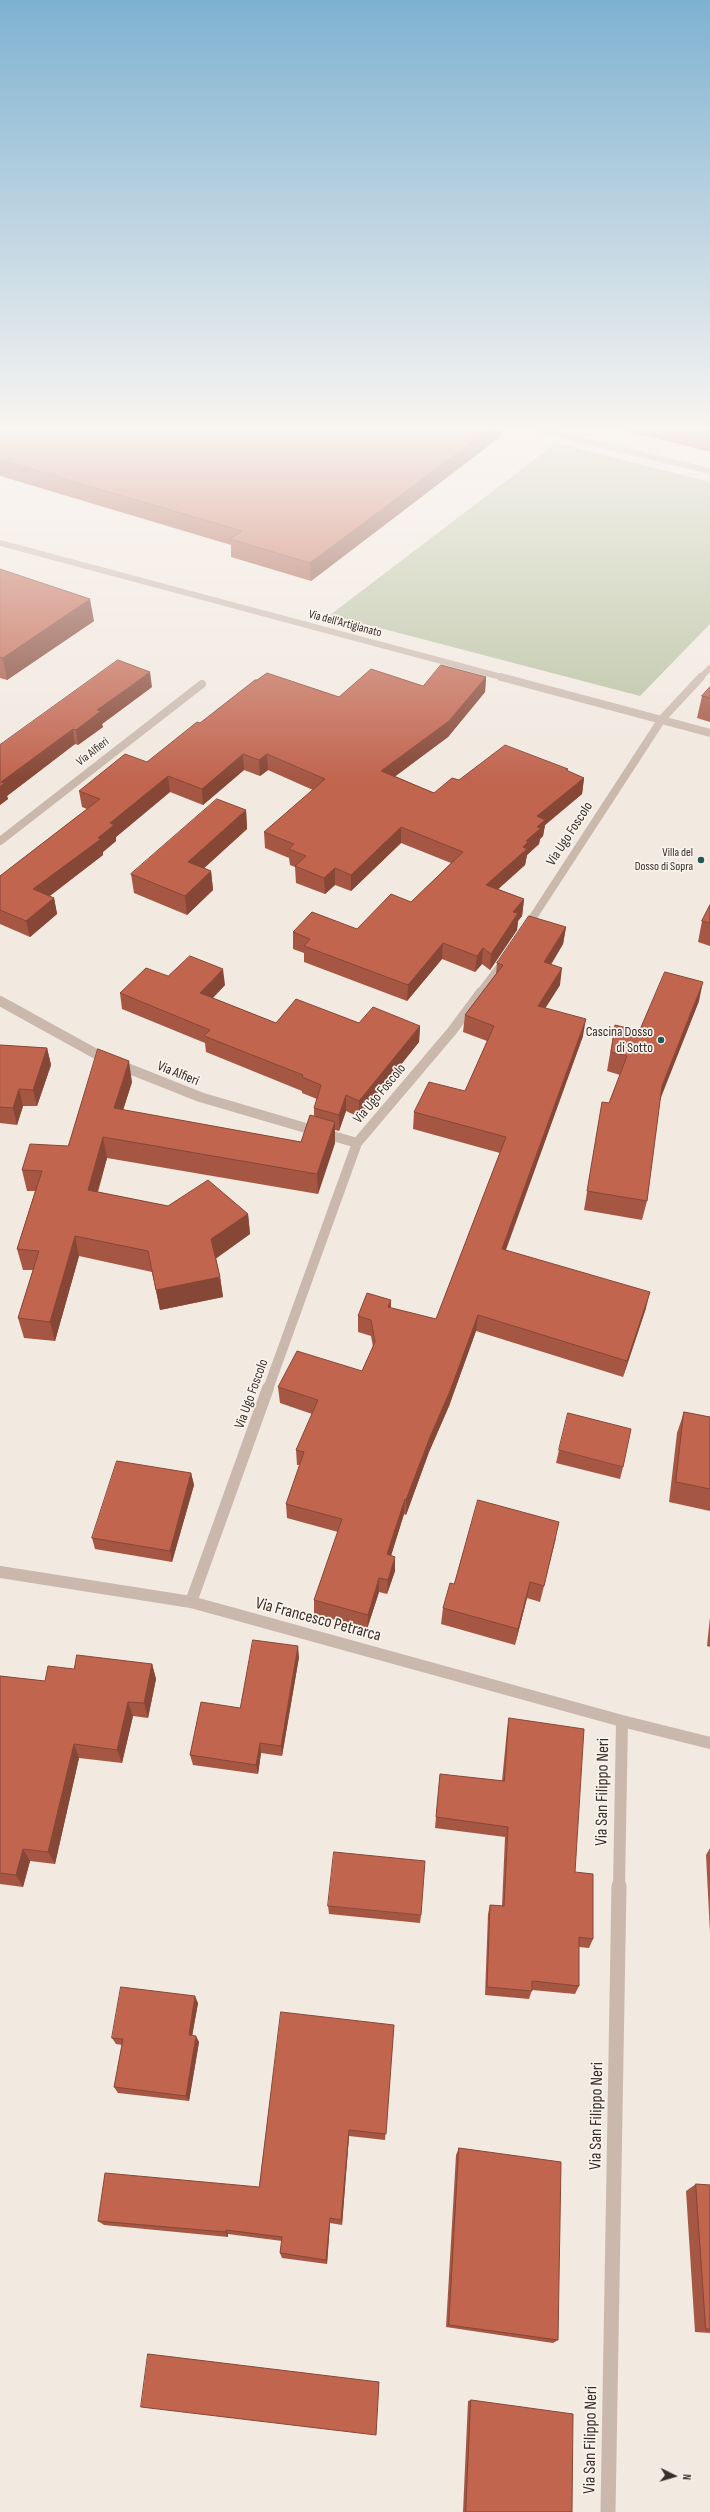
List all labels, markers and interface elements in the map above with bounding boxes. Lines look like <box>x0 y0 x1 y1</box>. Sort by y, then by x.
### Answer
street label: Via dell'Artigianato <box>307 607 383 641</box>
street label: Via Alfieri <box>74 735 112 769</box>
street label: Via Ugo Foscolo <box>543 799 597 869</box>
place label: Villa del Dosso di Sopra <box>635 846 693 874</box>
marker: Villa del Dosso di Sopra <box>696 855 706 865</box>
place label: Cascina Dosso di Sotto <box>586 1024 653 1056</box>
marker: Cascina Dosso di Sotto <box>656 1035 666 1045</box>
street label: Via Alfieri <box>155 1058 201 1090</box>
street label: Via Ugo Foscolo <box>350 1061 410 1127</box>
street label: Via Ugo Foscolo <box>232 1357 272 1431</box>
street label: Via Francesco Petrarca <box>253 1593 383 1647</box>
street label: Via San Filippo Neri <box>592 1738 614 1846</box>
street label: Via San Filippo Neri <box>586 2062 608 2170</box>
street label: Via San Filippo Neri <box>580 2386 602 2494</box>
north arrow <box>654 2456 694 2496</box>
text: N <box>680 2474 693 2481</box>

